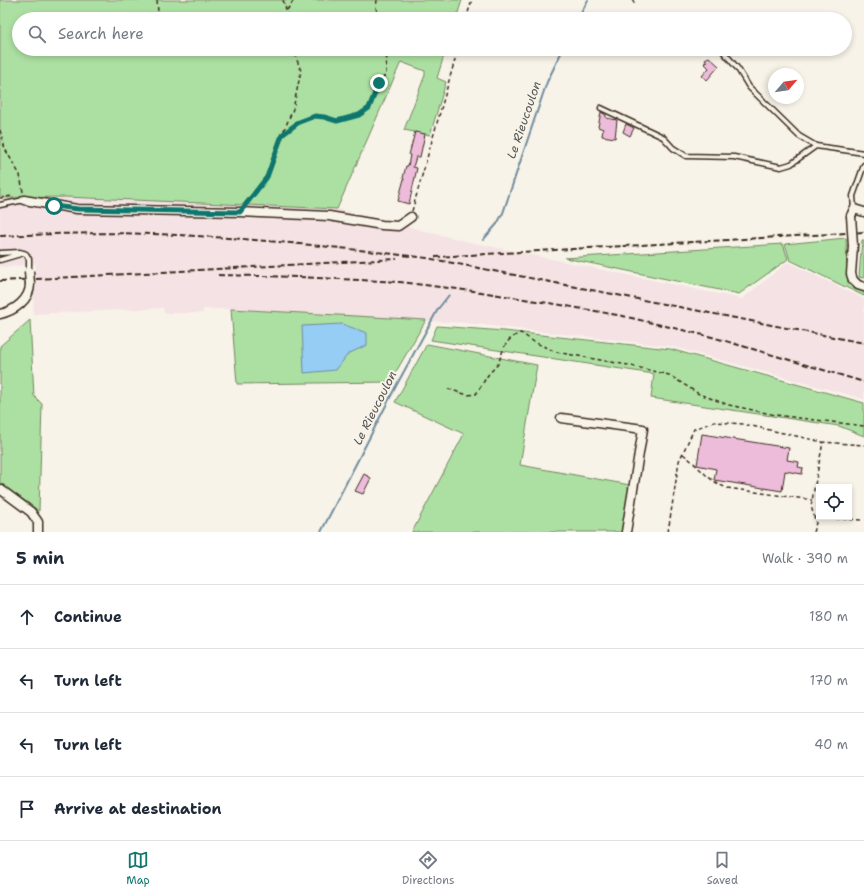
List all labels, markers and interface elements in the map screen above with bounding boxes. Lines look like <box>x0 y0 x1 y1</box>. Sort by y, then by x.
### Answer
search box <box>12 12 852 56</box>
icon: search <box>26 23 48 45</box>
text: Search here <box>58 24 144 44</box>
north arrow <box>768 68 804 104</box>
route end <box>370 74 388 92</box>
water label: Le Rieucoulon <box>503 79 545 161</box>
route start <box>45 197 63 215</box>
water label: Le Rieucoulon <box>349 368 401 448</box>
map controls <box>816 484 852 520</box>
button: locate <box>816 484 852 520</box>
text: 5 min <box>16 547 64 569</box>
text: Walk · 390 m <box>762 550 848 567</box>
icon: ahead <box>16 606 38 628</box>
text: Continue <box>54 607 122 627</box>
text: 180 m <box>809 608 848 625</box>
icon: left <box>16 670 38 692</box>
text: Turn left <box>54 671 122 691</box>
text: 170 m <box>810 672 848 689</box>
icon: left <box>16 734 38 756</box>
text: Turn left <box>54 735 122 755</box>
text: 40 m <box>814 736 848 753</box>
icon: arrive <box>16 798 38 820</box>
text: Arrive at destination <box>54 799 222 819</box>
tab: Map <box>126 849 150 888</box>
tab: Directions <box>402 849 454 888</box>
tab: Saved <box>707 849 738 888</box>

